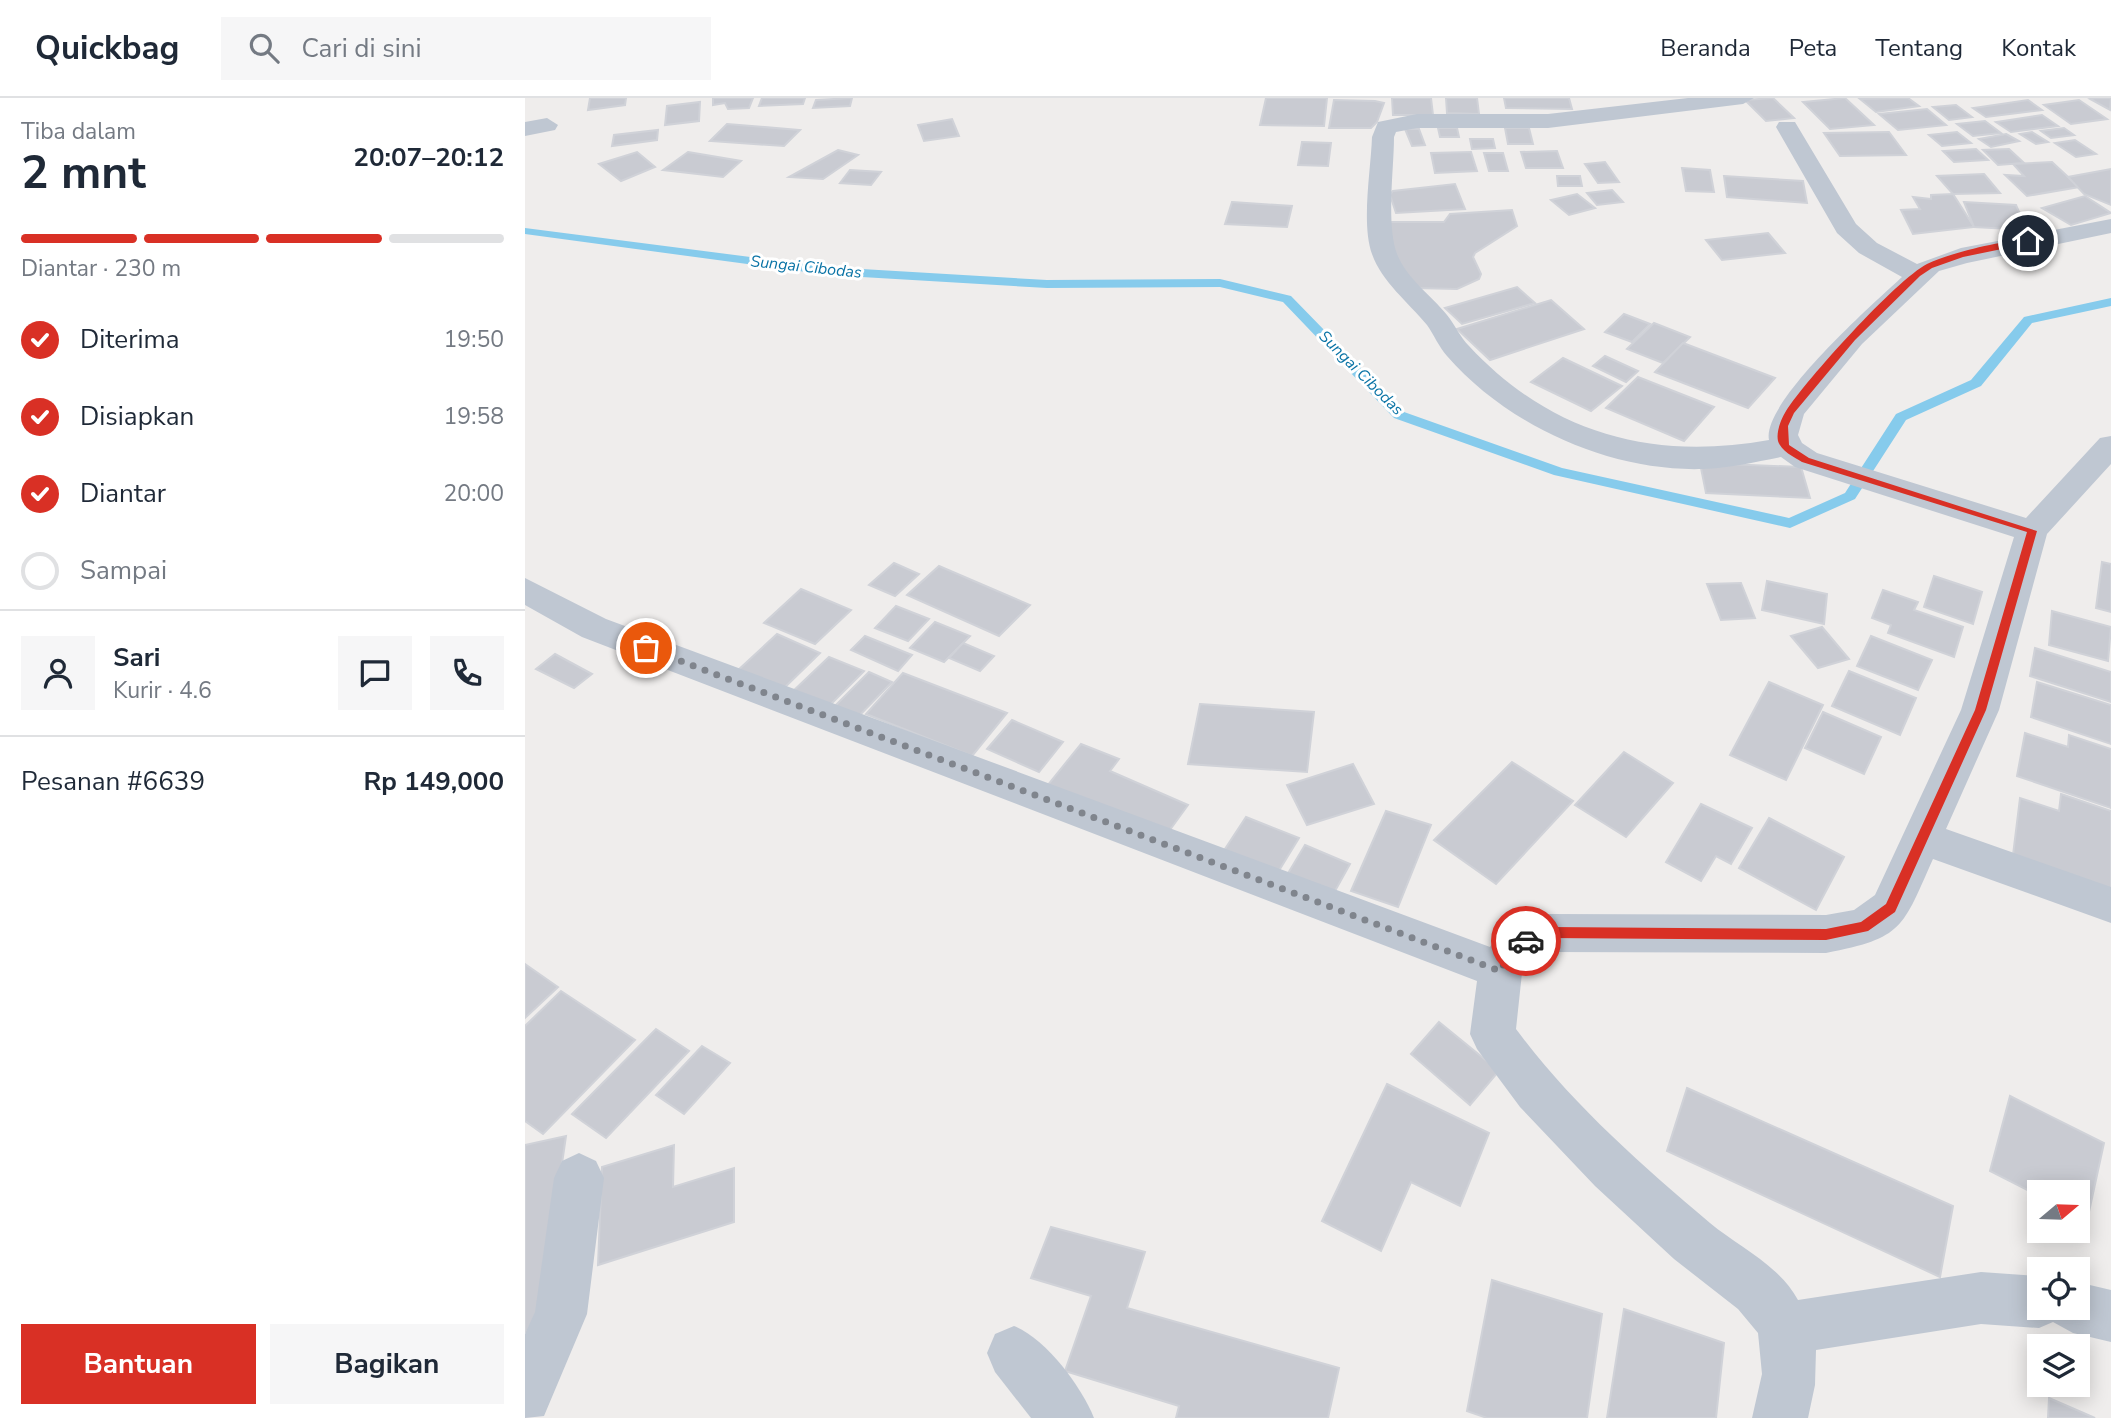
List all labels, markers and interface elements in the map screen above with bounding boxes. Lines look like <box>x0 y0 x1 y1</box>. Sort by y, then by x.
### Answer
search box <box>221 17 711 80</box>
text: Quickbag <box>35 26 179 71</box>
icon: search <box>245 29 283 67</box>
text: Cari di sini <box>301 31 422 66</box>
text: Beranda <box>1660 32 1751 64</box>
text: Peta <box>1789 32 1837 64</box>
text: Tentang <box>1875 32 1963 64</box>
text: Kontak <box>2001 32 2076 64</box>
text: Tiba dalam <box>21 116 136 147</box>
text: 20:07–20:12 <box>353 140 504 175</box>
text: 2 mnt <box>21 141 146 204</box>
pin <box>1998 211 2058 271</box>
icon: home <box>2009 222 2047 260</box>
water label: Sungai Cibodas <box>749 250 863 284</box>
text: Diantar · 230 m <box>21 253 181 284</box>
icon: check <box>21 321 59 359</box>
text: Diterima <box>80 322 180 357</box>
text: 19:50 <box>444 324 504 355</box>
water label: Sungai Cibodas <box>1314 326 1409 421</box>
icon: check <box>21 398 59 436</box>
text: Disiapkan <box>80 399 194 434</box>
text: 19:58 <box>444 401 504 432</box>
icon: check <box>21 475 59 513</box>
text: Diantar <box>80 476 166 511</box>
text: 20:00 <box>444 478 504 509</box>
text: Sampai <box>80 553 167 588</box>
pin <box>616 618 676 678</box>
icon: bag <box>627 629 665 667</box>
button: person <box>21 636 95 710</box>
button: chat <box>338 636 412 710</box>
button: phone <box>430 636 504 710</box>
text: Sari <box>113 640 160 675</box>
text: Kurir · 4.6 <box>113 675 212 706</box>
text: Pesanan #6639 <box>21 764 205 799</box>
text: Rp 149,000 <box>363 764 504 799</box>
courier <box>1491 906 1561 976</box>
icon: car <box>1507 922 1545 960</box>
north arrow <box>2027 1180 2089 1242</box>
map controls <box>2027 1180 2090 1397</box>
button: locate <box>2027 1257 2090 1320</box>
button: Bantuan <box>21 1324 256 1404</box>
button: Bagikan <box>270 1324 504 1404</box>
button: layers <box>2027 1334 2090 1397</box>

